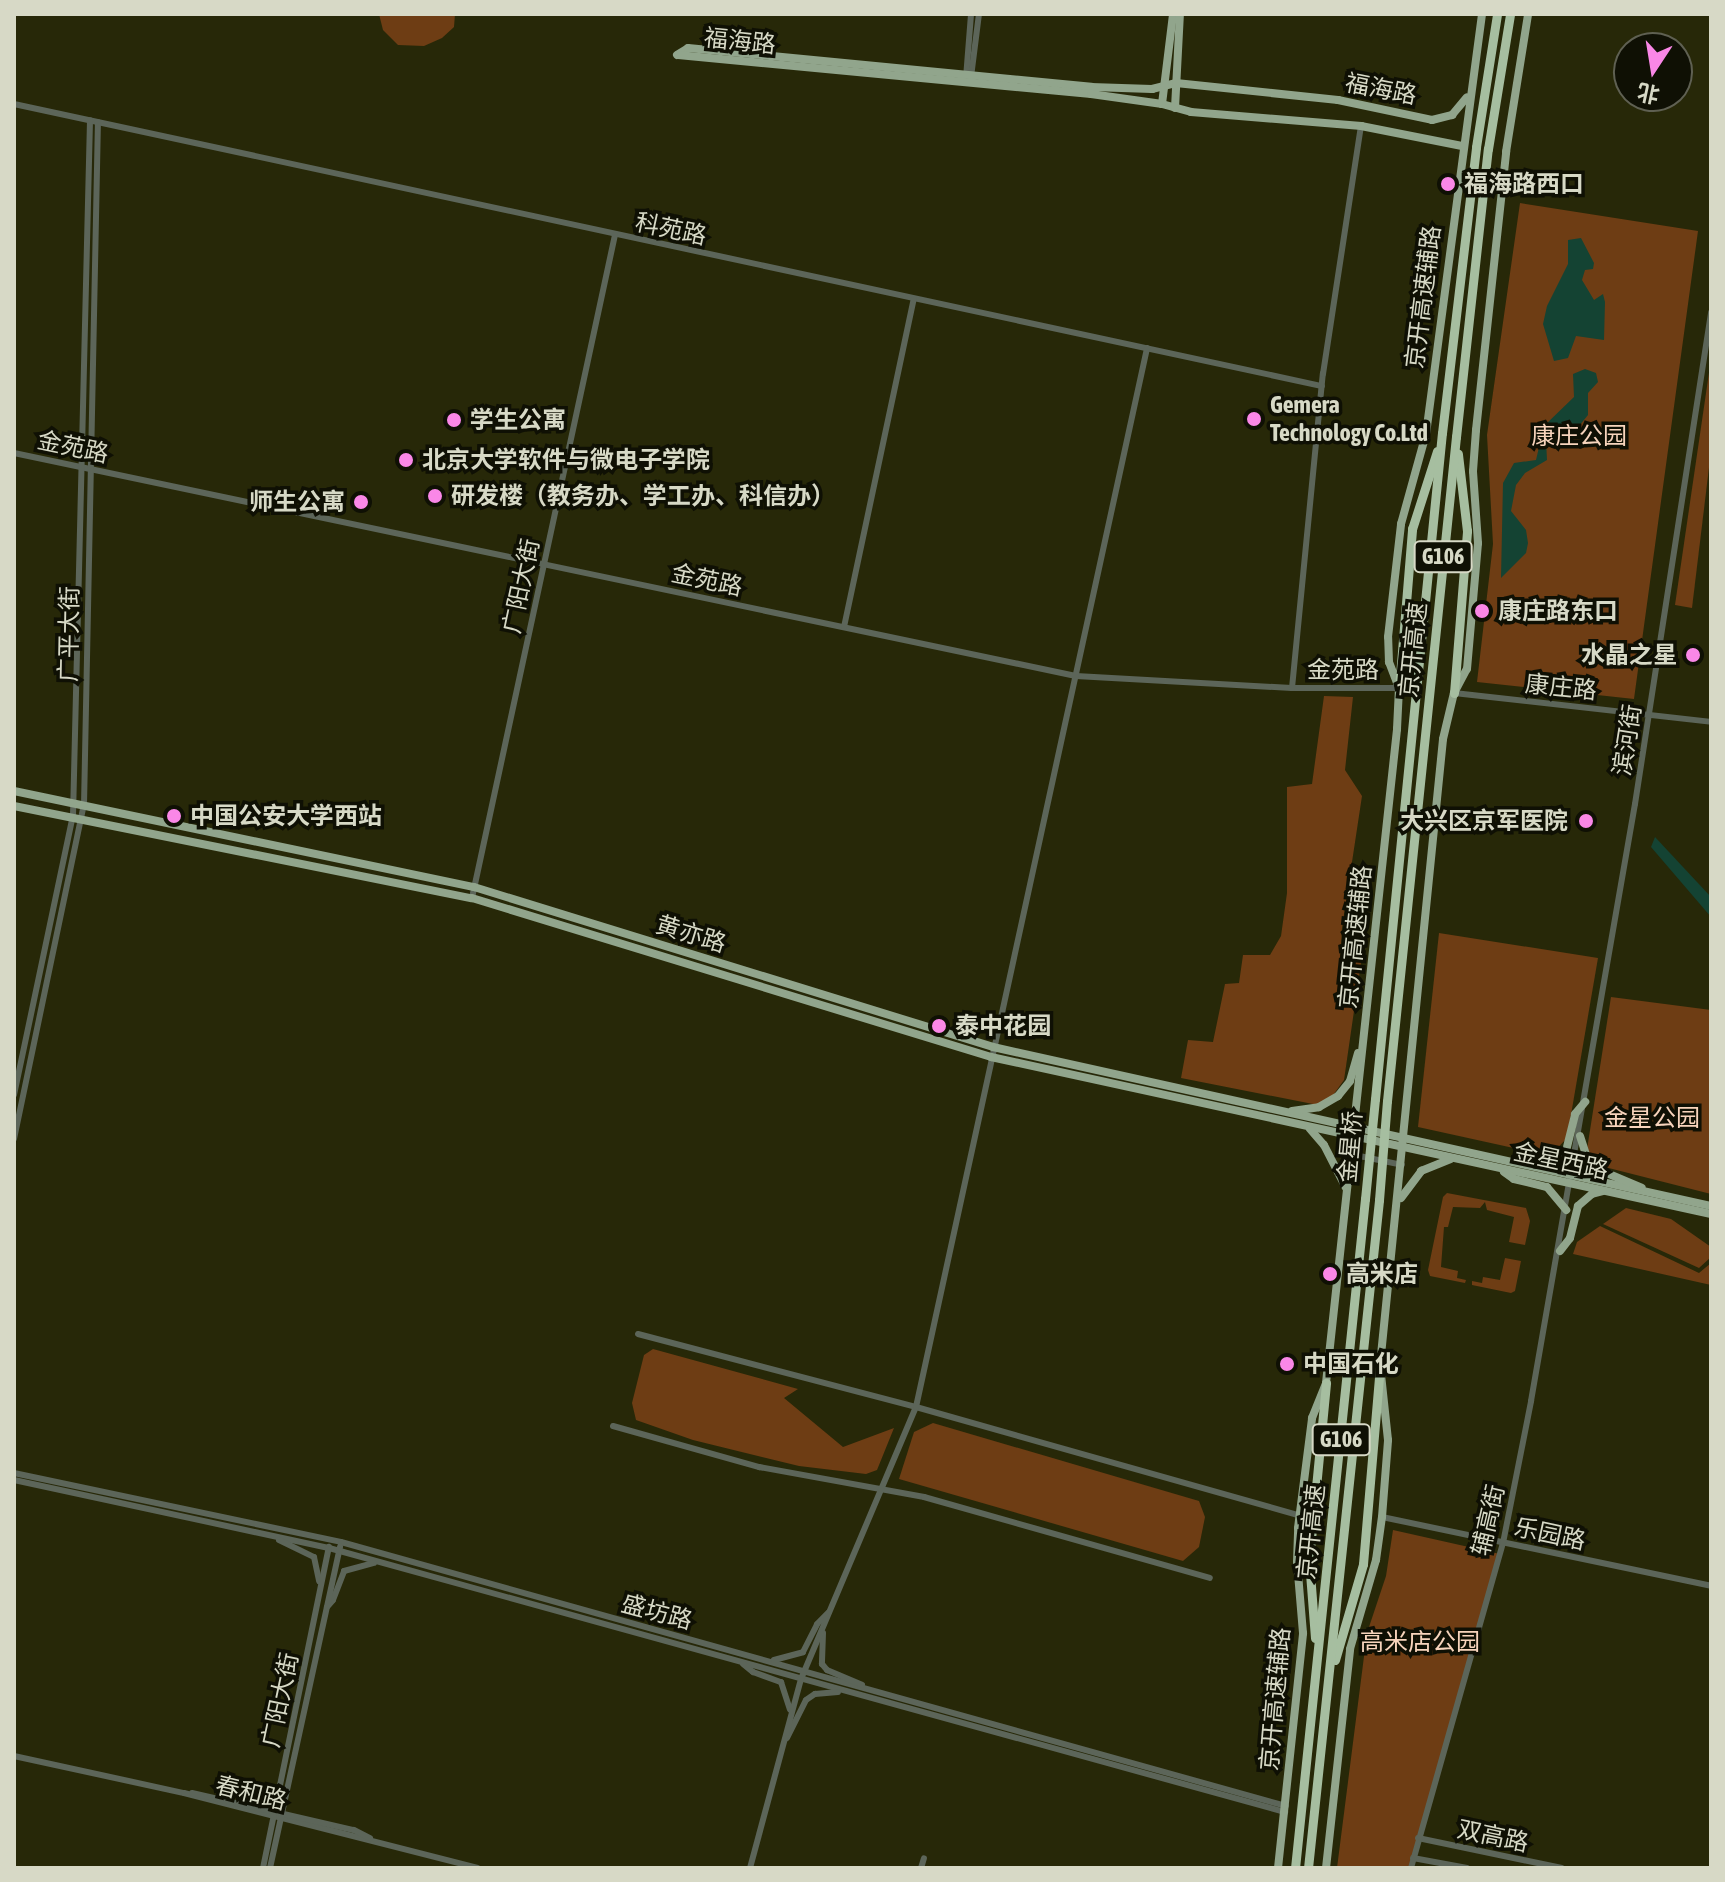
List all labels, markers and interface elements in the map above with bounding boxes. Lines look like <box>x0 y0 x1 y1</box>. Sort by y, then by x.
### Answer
street label: 福海路 <box>703 23 777 59</box>
north arrow <box>1613 32 1693 112</box>
street label: 福海路 <box>1343 68 1419 110</box>
text: 北 <box>1635 79 1662 109</box>
place label: 福海路西口 <box>1464 170 1584 198</box>
marker: 福海路西口 <box>1439 175 1457 193</box>
street label: 科苑路 <box>633 207 709 251</box>
street label: 京开高速辅路 <box>1400 224 1446 370</box>
place label: Gemera Technology Co.Ltd <box>1270 391 1428 447</box>
place label: 学生公寓 <box>470 406 566 434</box>
marker: Gemera Technology Co.Ltd <box>1245 410 1263 428</box>
marker: 学生公寓 <box>445 411 463 429</box>
park label: 康庄公园 <box>1531 422 1627 450</box>
street label: 金苑路 <box>35 425 111 469</box>
place label: 北京大学软件与微电子学院 <box>422 446 710 474</box>
marker: 北京大学软件与微电子学院 <box>397 451 415 469</box>
place label: 研发楼（教务办、学工办、科信办） <box>451 482 835 510</box>
marker: 研发楼（教务办、学工办、科信办） <box>426 487 444 505</box>
place label: 师生公寓 <box>249 488 345 516</box>
marker: 师生公寓 <box>352 493 370 511</box>
street label: 广阳大街 <box>497 536 545 636</box>
road number: G106 <box>1413 539 1473 575</box>
street label: 金苑路 <box>669 558 745 602</box>
street label: 广平大街 <box>54 586 84 682</box>
place label: 康庄路东口 <box>1498 597 1618 625</box>
street label: 京开高速 <box>1394 601 1432 699</box>
marker: 康庄路东口 <box>1473 602 1491 620</box>
place label: 水晶之星 <box>1581 641 1677 669</box>
marker: 水晶之星 <box>1684 646 1702 664</box>
street label: 金苑路 <box>1307 656 1379 684</box>
street label: 康庄路 <box>1524 669 1598 705</box>
street label: 滨河街 <box>1607 702 1647 778</box>
place label: 中国公安大学西站 <box>190 802 382 830</box>
marker: 中国公安大学西站 <box>165 807 183 825</box>
place label: 大兴区京军医院 <box>1400 807 1568 835</box>
marker: 大兴区京军医院 <box>1575 810 1597 832</box>
street label: 京开高速辅路 <box>1333 864 1377 1010</box>
street label: 黄亦路 <box>652 910 730 958</box>
place label: 泰中花园 <box>955 1012 1051 1040</box>
marker: 泰中花园 <box>930 1017 948 1035</box>
park label: 金星公园 <box>1604 1104 1700 1132</box>
street label: 金星桥 <box>1333 1110 1367 1184</box>
street label: 金星西路 <box>1511 1137 1611 1185</box>
place label: 高米店 <box>1346 1260 1418 1288</box>
marker: 高米店 <box>1321 1265 1339 1283</box>
place label: 中国石化 <box>1303 1350 1399 1378</box>
marker: 中国石化 <box>1278 1355 1296 1373</box>
road number: G106 <box>1311 1422 1371 1458</box>
street label: 辅高街 <box>1466 1482 1510 1558</box>
street label: 京开高速 <box>1292 1483 1330 1581</box>
street label: 乐园路 <box>1512 1512 1588 1556</box>
street label: 盛坊路 <box>618 1589 696 1635</box>
street label: 京开高速辅路 <box>1254 1626 1296 1772</box>
park label: 高米店公园 <box>1360 1628 1480 1656</box>
street label: 广阳大街 <box>256 1650 304 1750</box>
street label: 春和路 <box>213 1770 289 1816</box>
street label: 双高路 <box>1455 1814 1531 1858</box>

